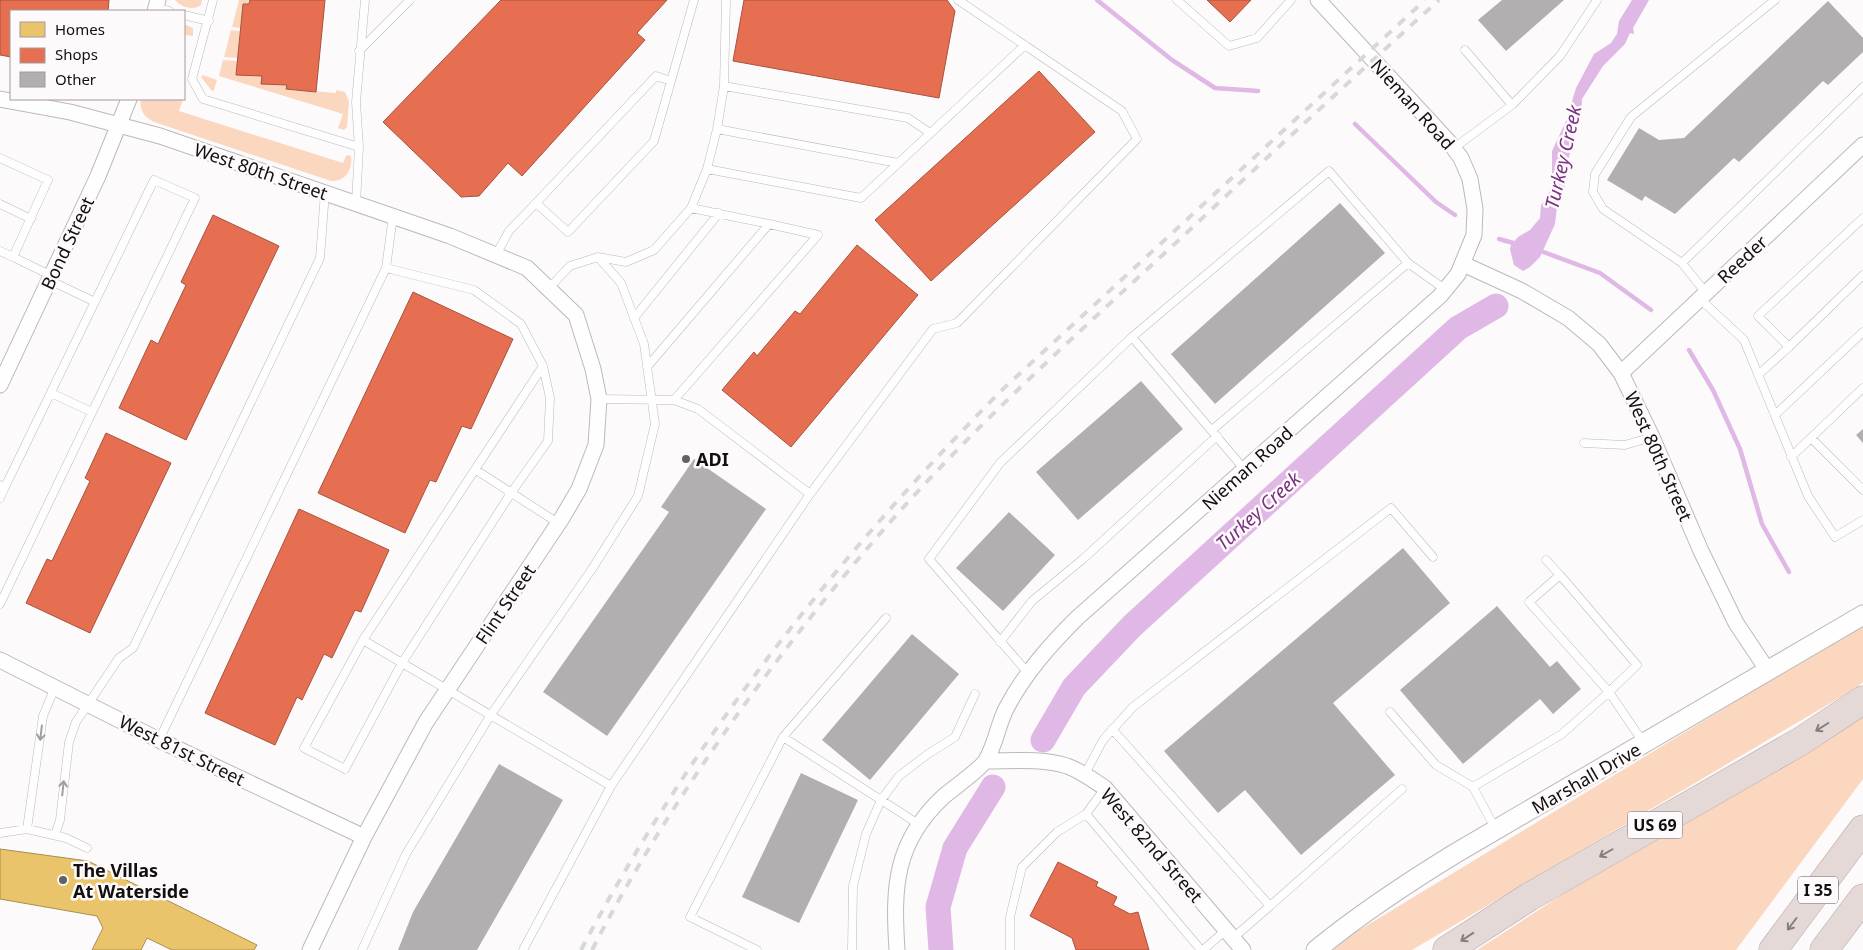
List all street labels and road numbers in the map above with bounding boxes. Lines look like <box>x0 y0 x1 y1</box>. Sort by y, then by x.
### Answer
street label: Nieman Road <box>1366 53 1460 155</box>
street label: West 80th Street <box>191 137 331 205</box>
street label: Bond Street <box>35 192 99 293</box>
street label: Reeder <box>1712 229 1773 288</box>
street label: West 80th Street <box>1620 387 1699 525</box>
street label: Nieman Road <box>1196 421 1298 515</box>
street label: Flint Street <box>470 559 541 649</box>
street label: West 81st Street <box>115 709 249 791</box>
street label: Marshall Drive <box>1527 737 1645 819</box>
street label: West 82nd Street <box>1096 783 1209 908</box>
road number: US 69 <box>1628 812 1682 838</box>
road number: I 35 <box>1798 876 1838 904</box>

